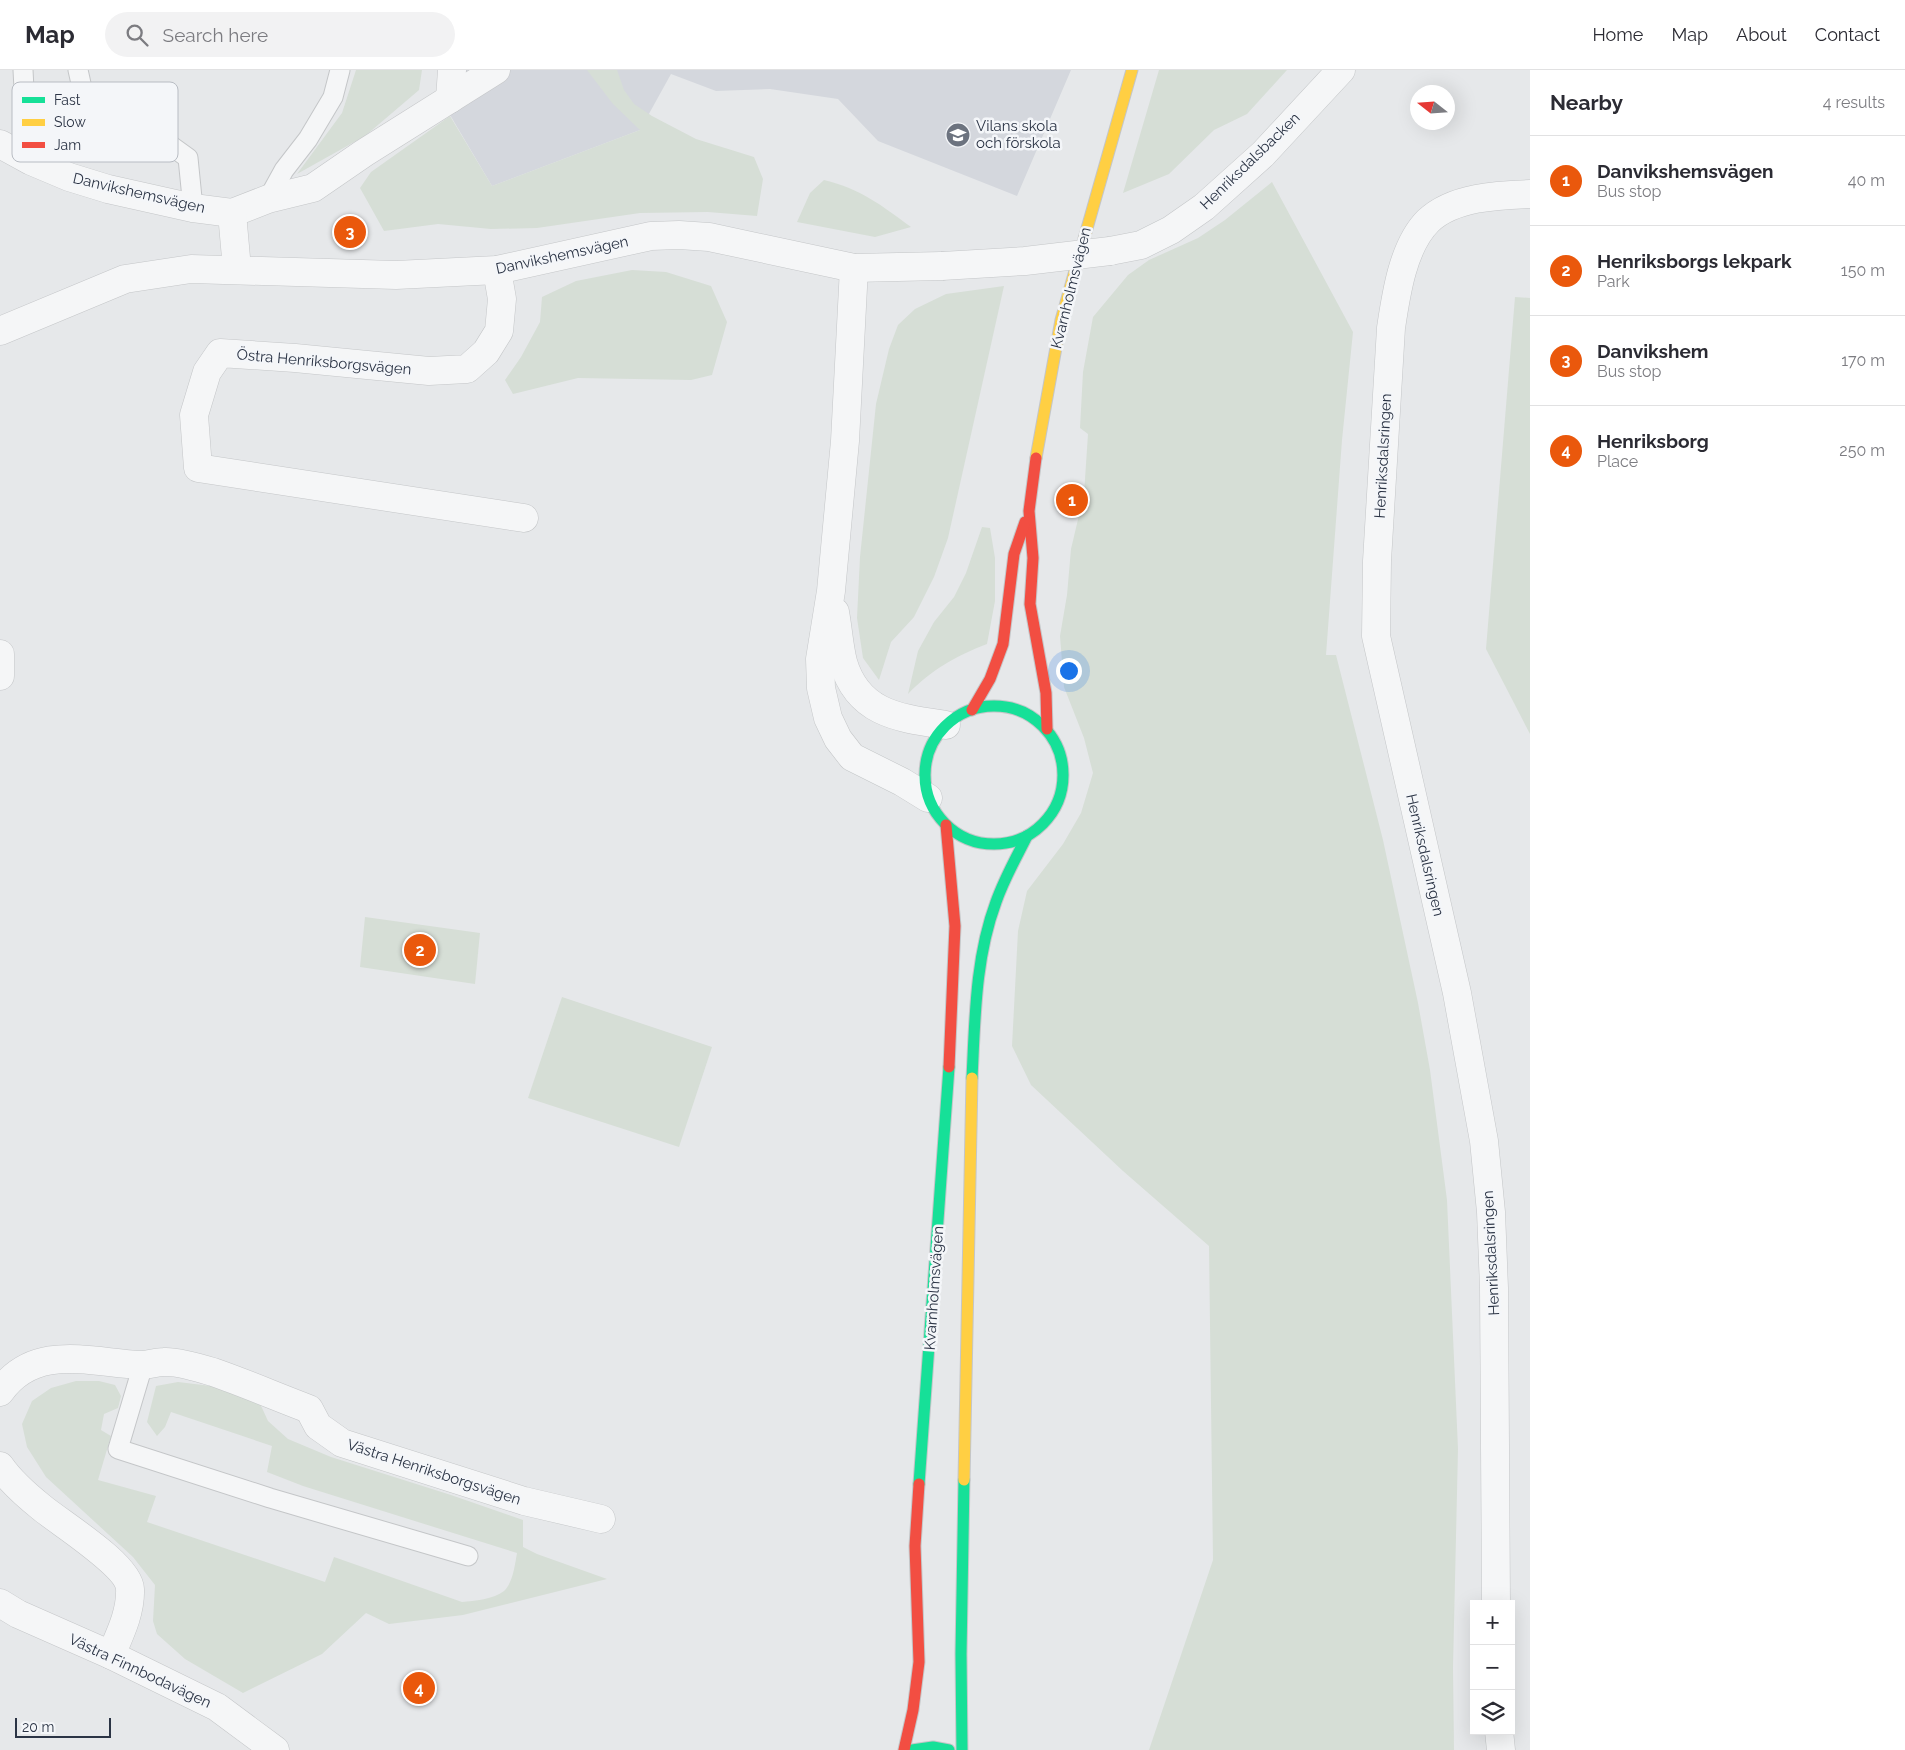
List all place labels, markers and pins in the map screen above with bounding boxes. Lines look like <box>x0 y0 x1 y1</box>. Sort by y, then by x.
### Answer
place label: Vilans skola och förskola <box>976 117 1061 152</box>
school or university icon: Vilans skola och förskola <box>945 122 971 148</box>
pin: 3 <box>334 213 366 251</box>
pin: 1 <box>1056 481 1088 519</box>
pin: 2 <box>404 931 436 969</box>
pin: 4 <box>403 1669 435 1707</box>

